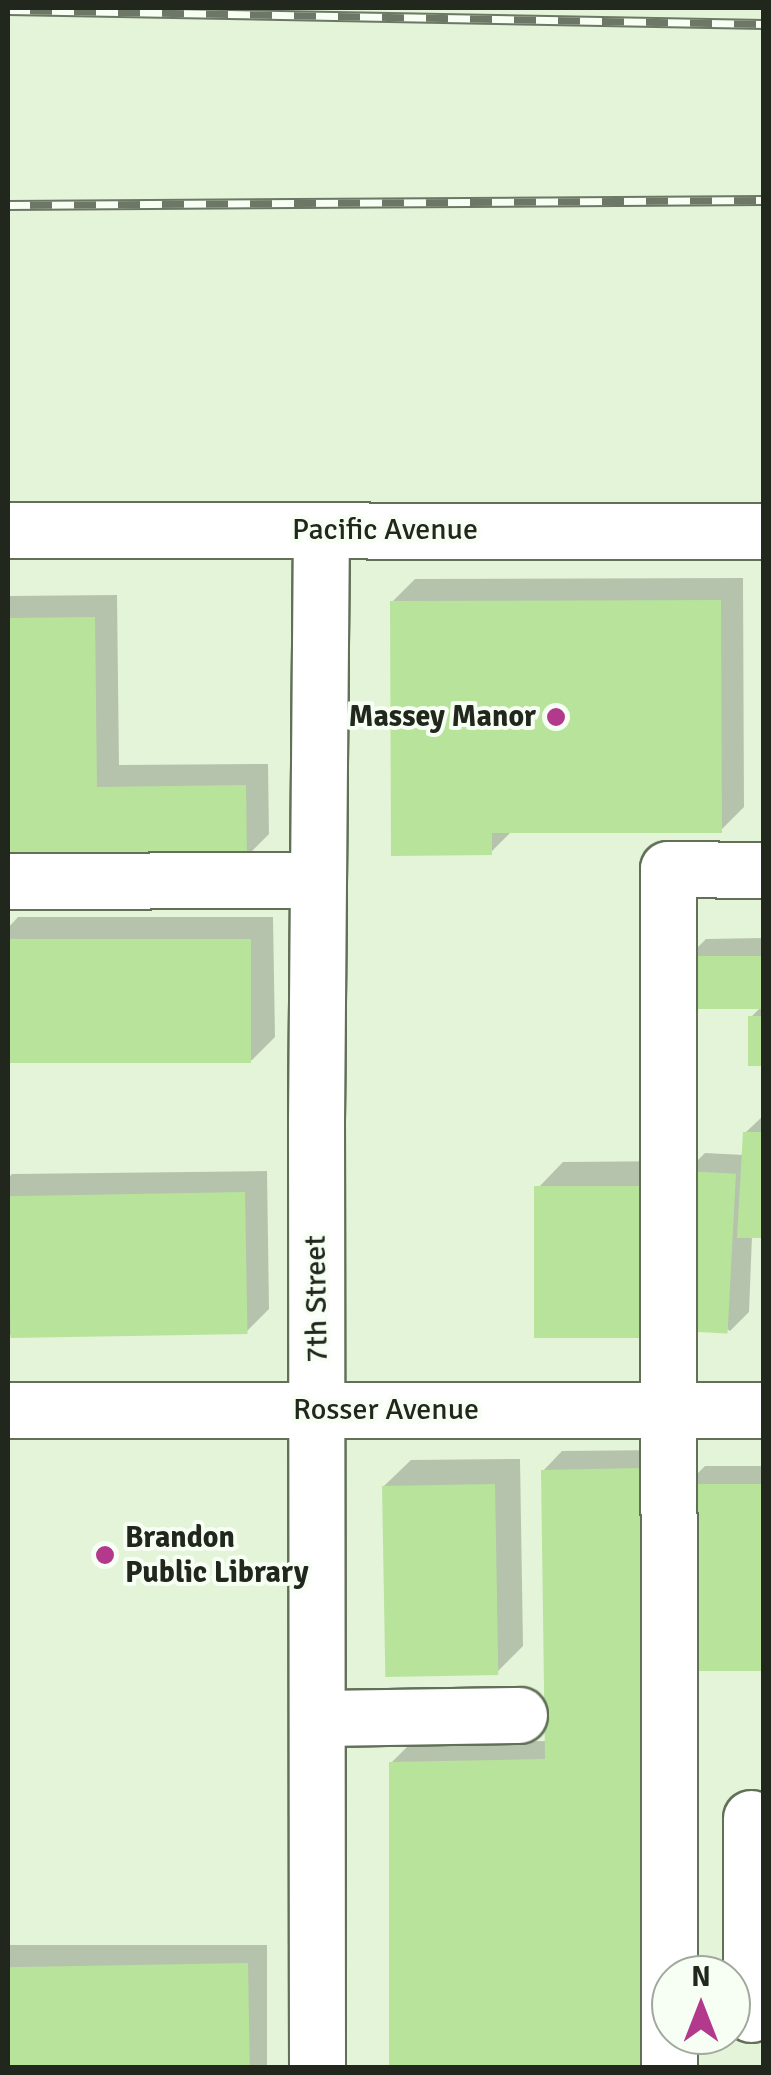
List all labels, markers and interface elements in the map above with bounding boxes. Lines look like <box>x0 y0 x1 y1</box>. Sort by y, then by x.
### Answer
street label: Pacific Avenue <box>292 512 478 548</box>
place label: Massey Manor <box>348 699 536 735</box>
marker: Massey Manor <box>545 706 567 728</box>
street label: 7th Street <box>298 1235 336 1363</box>
street label: Rosser Avenue <box>293 1392 479 1428</box>
place label: Brandon Public Library <box>125 1520 309 1590</box>
marker: Brandon Public Library <box>94 1544 116 1566</box>
north arrow <box>651 1955 751 2055</box>
text: N <box>691 1960 711 1994</box>

